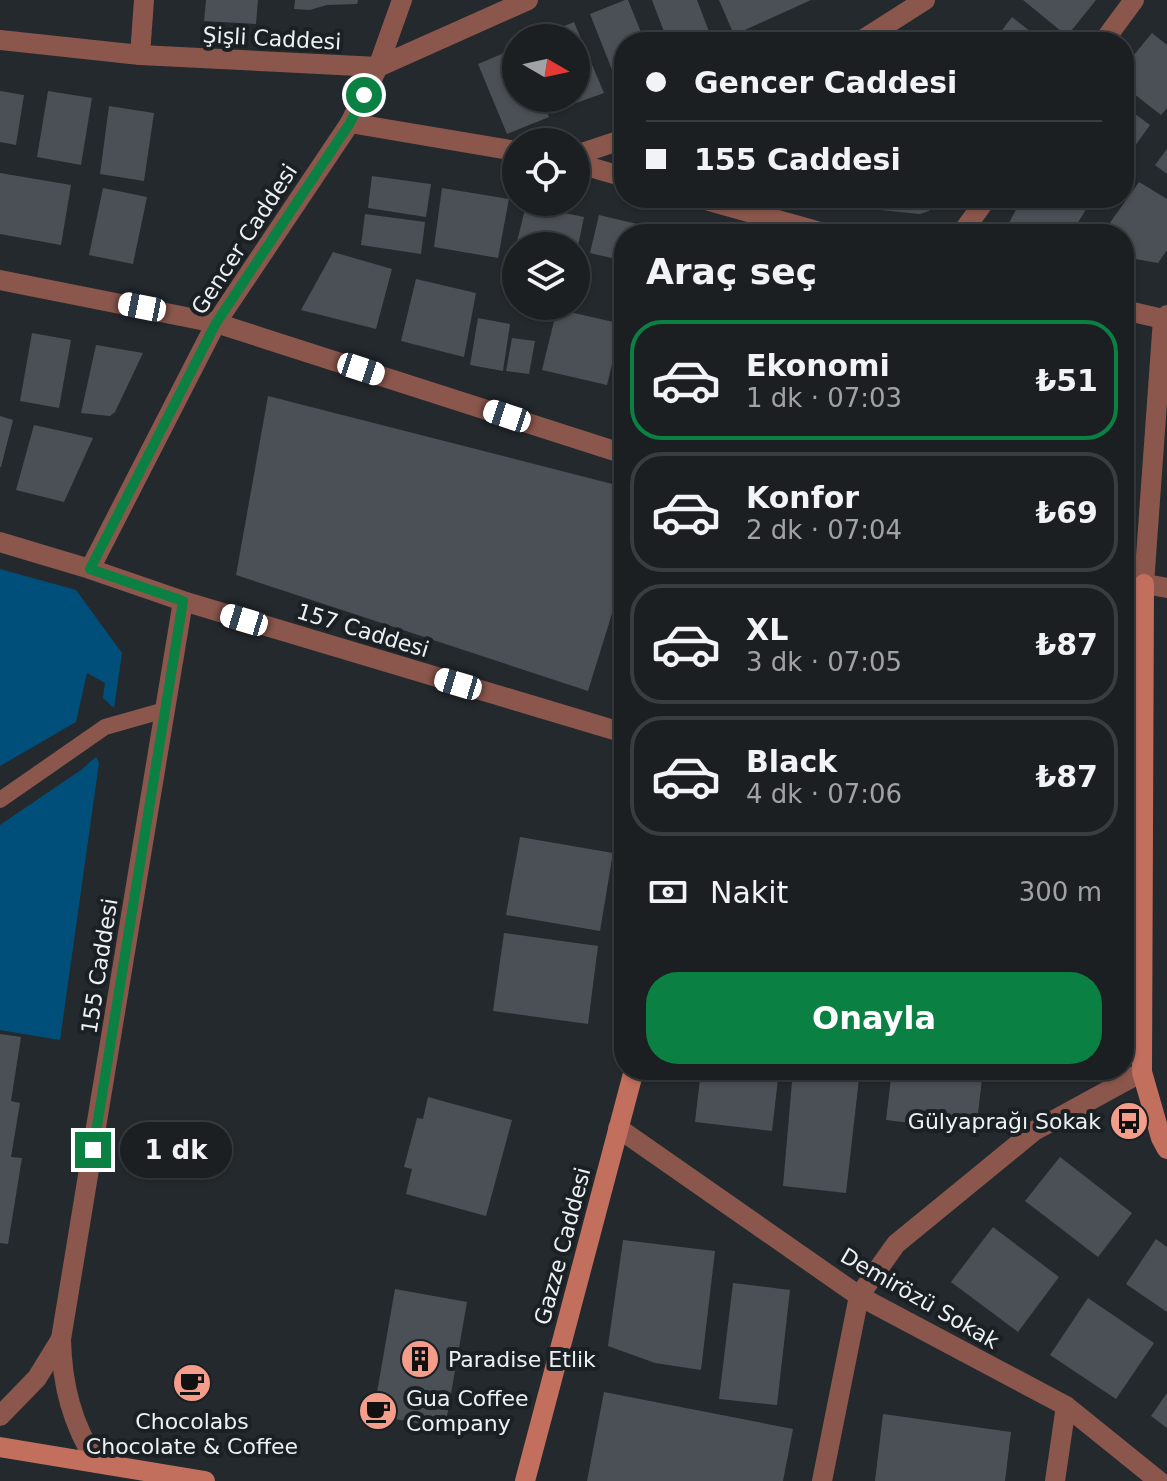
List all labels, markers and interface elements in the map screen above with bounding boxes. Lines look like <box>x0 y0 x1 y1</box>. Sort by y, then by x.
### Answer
street label: Şişli Caddesi <box>202 22 342 55</box>
north arrow <box>502 24 590 112</box>
map controls <box>502 24 590 320</box>
text: Gencer Caddesi <box>694 65 957 100</box>
route start <box>346 77 382 113</box>
button: locate <box>502 128 590 216</box>
text: 155 Caddesi <box>694 142 901 177</box>
street label: Gencer Caddesi <box>187 159 302 319</box>
button: layers <box>502 232 590 320</box>
text: Araç seç <box>646 251 817 292</box>
car <box>116 291 168 323</box>
icon: car <box>650 344 722 416</box>
text: Ekonomi <box>746 348 890 383</box>
car <box>334 350 388 388</box>
text: ₺51 <box>1035 363 1098 398</box>
text: 1 dk · 07:03 <box>746 383 902 413</box>
car <box>480 397 534 435</box>
icon: car <box>650 476 722 548</box>
text: Konfor <box>746 480 859 515</box>
text: ₺69 <box>1035 495 1098 530</box>
text: 2 dk · 07:04 <box>746 515 902 545</box>
street label: 157 Caddesi <box>294 599 432 662</box>
car <box>218 602 270 638</box>
icon: car <box>650 608 722 680</box>
text: XL <box>746 612 788 647</box>
text: ₺87 <box>1035 627 1098 662</box>
text: 3 dk · 07:05 <box>746 647 902 677</box>
car <box>432 666 484 702</box>
icon: car <box>650 740 722 812</box>
text: Black <box>746 744 837 779</box>
text: ₺87 <box>1035 759 1098 794</box>
text: 4 dk · 07:06 <box>746 779 902 809</box>
icon: cash <box>646 870 690 914</box>
text: Nakit <box>710 875 788 910</box>
text: 300 m <box>1019 877 1102 907</box>
street label: 155 Caddesi <box>76 897 123 1036</box>
button: Onayla <box>646 972 1102 1064</box>
bus stop icon: Gülyaprağı Sokak <box>1108 1100 1150 1142</box>
place label: Gülyaprağı Sokak <box>908 1109 1101 1134</box>
callout: 1 dk <box>121 1122 233 1178</box>
route end <box>75 1132 111 1168</box>
text: 1 dk <box>144 1135 208 1165</box>
street label: Gazze Caddesi <box>529 1165 596 1328</box>
street label: Demirözü Sokak <box>836 1243 1004 1354</box>
building icon: Paradise Etlik <box>399 1338 441 1380</box>
place label: Paradise Etlik <box>448 1347 596 1372</box>
cafe icon: Chocolabs Chocolate & Coffee <box>171 1362 213 1404</box>
place label: Gua Coffee Company <box>406 1386 529 1436</box>
cafe icon: Gua Coffee Company <box>357 1390 399 1432</box>
place label: Chocolabs Chocolate & Coffee <box>86 1409 298 1459</box>

